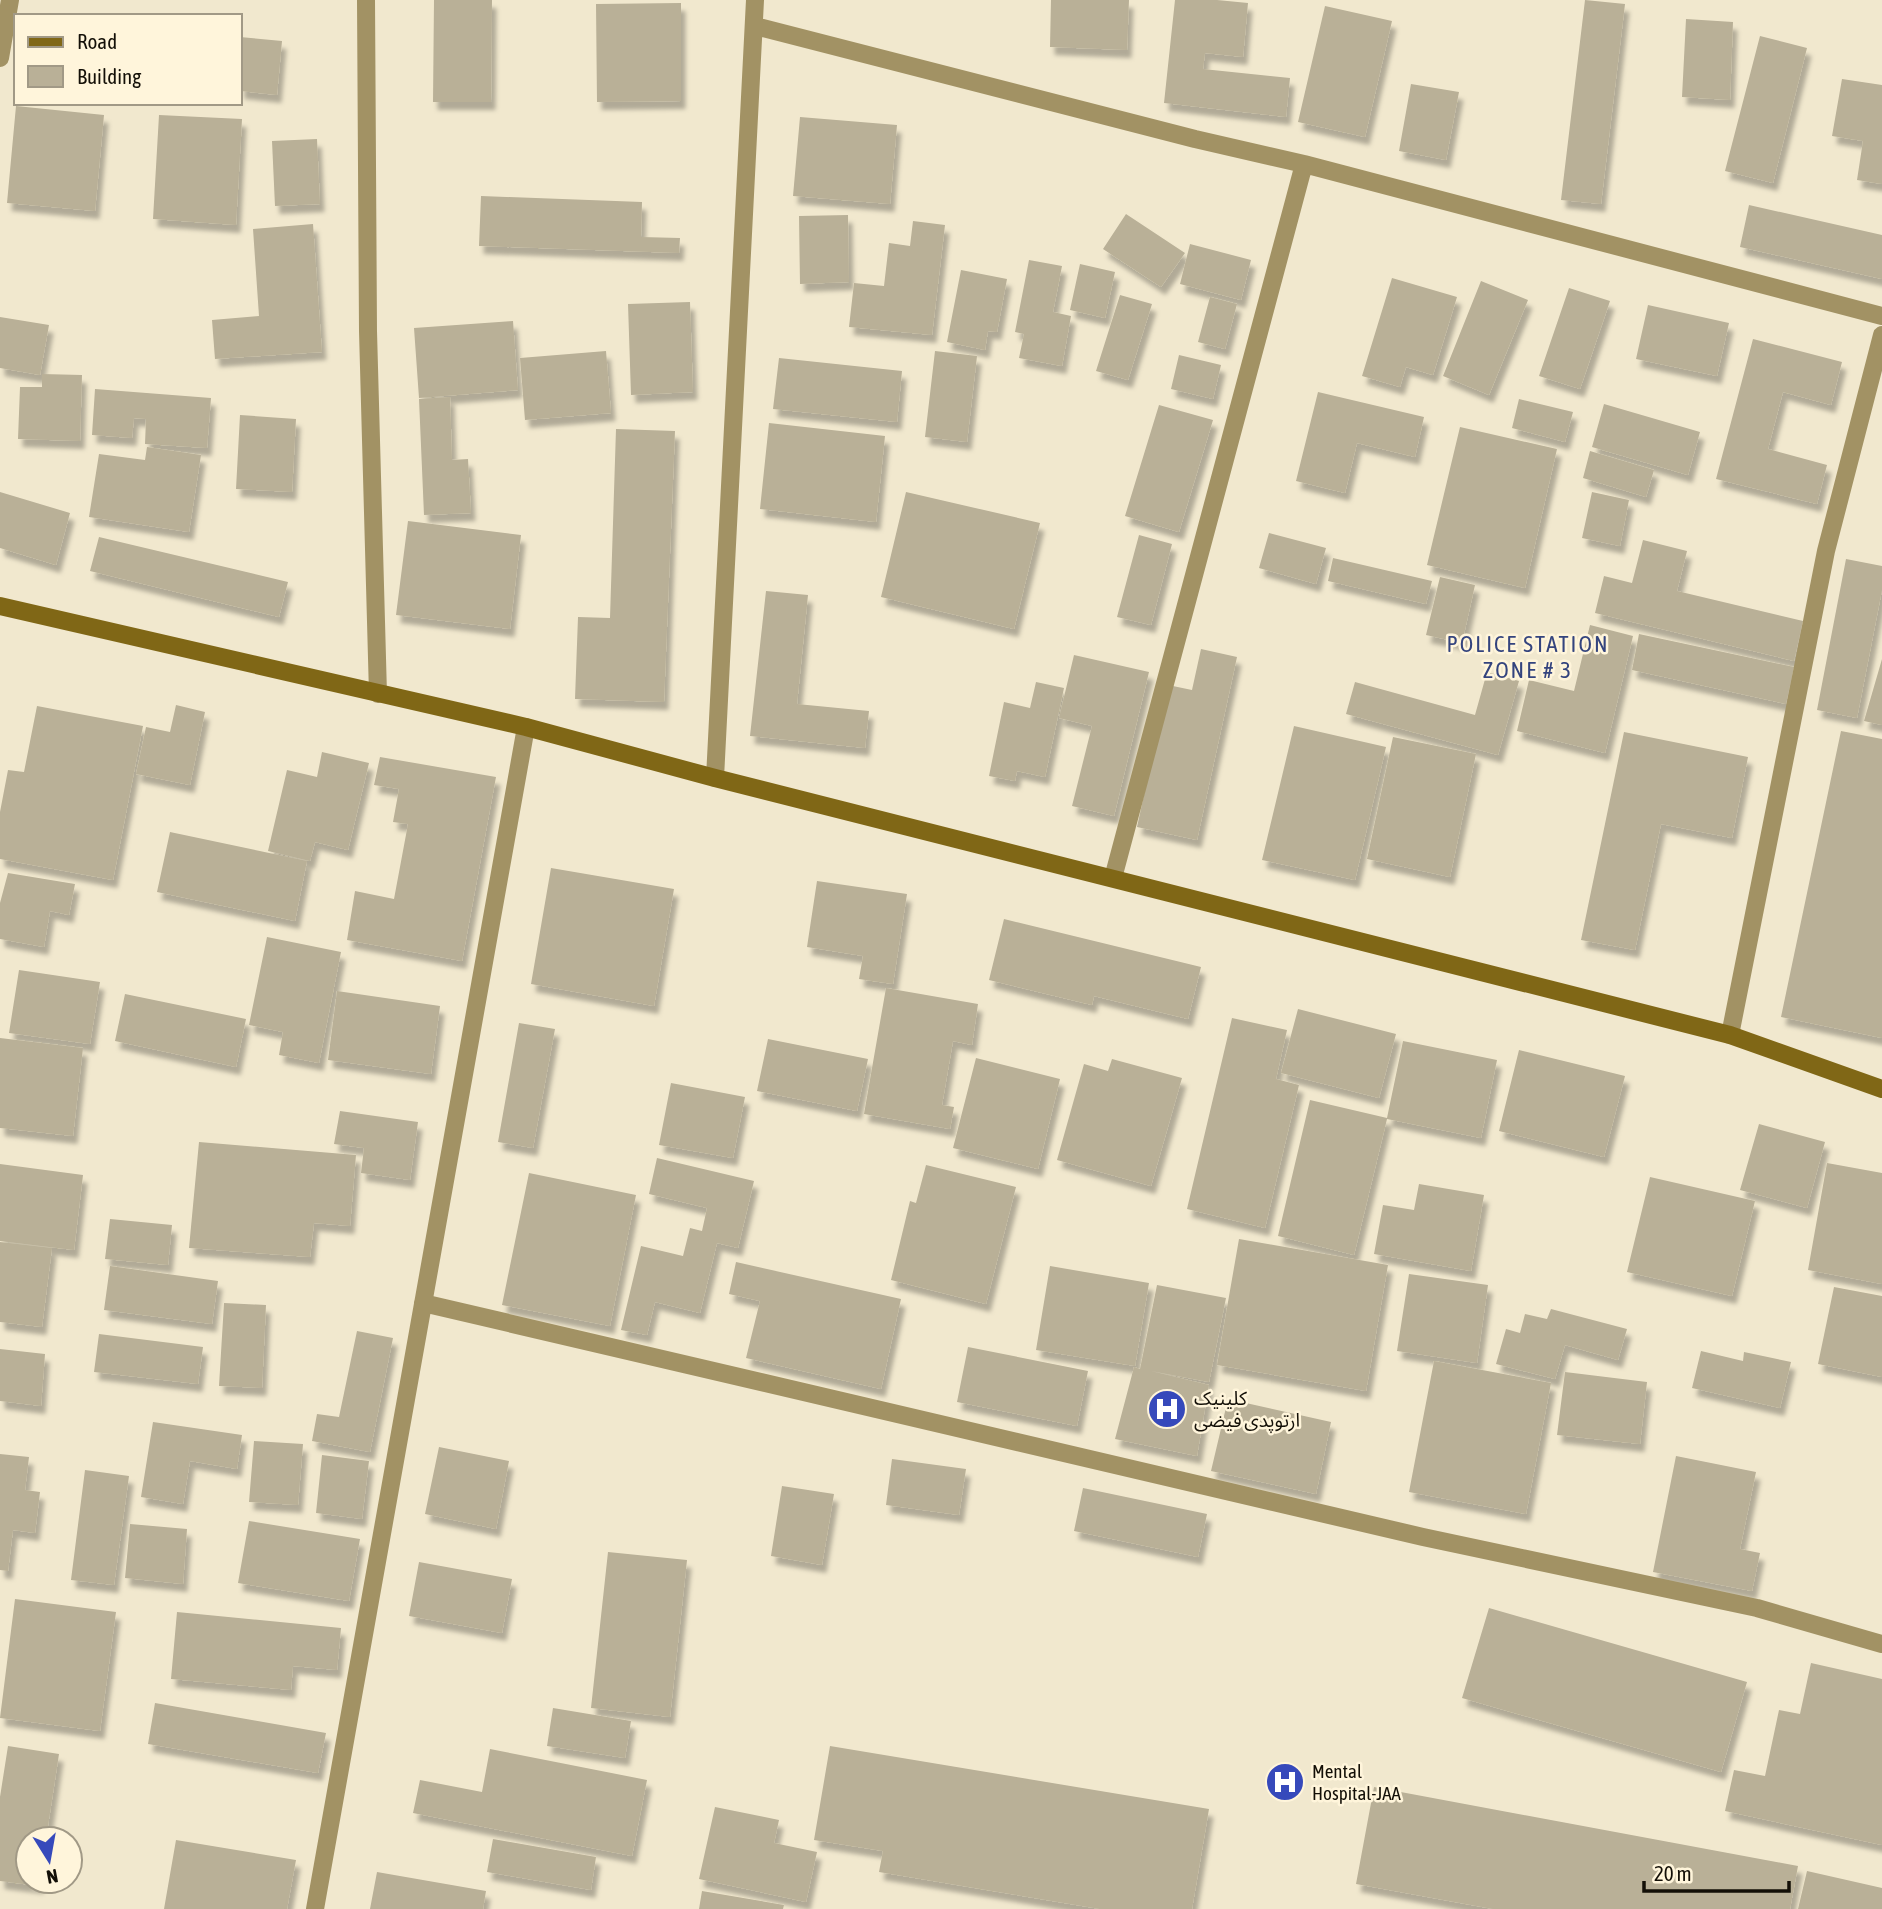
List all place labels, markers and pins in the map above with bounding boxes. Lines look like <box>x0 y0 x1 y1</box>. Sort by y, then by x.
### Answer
place label: کلینیک ارتوپدی فیضی <box>1194 1387 1300 1433</box>
hospital icon: کلینیک ارتوپدی فیضی <box>1146 1388 1188 1430</box>
place label: Mental Hospital-JAA <box>1312 1760 1402 1804</box>
hospital icon: Mental Hospital-JAA <box>1264 1761 1306 1803</box>

